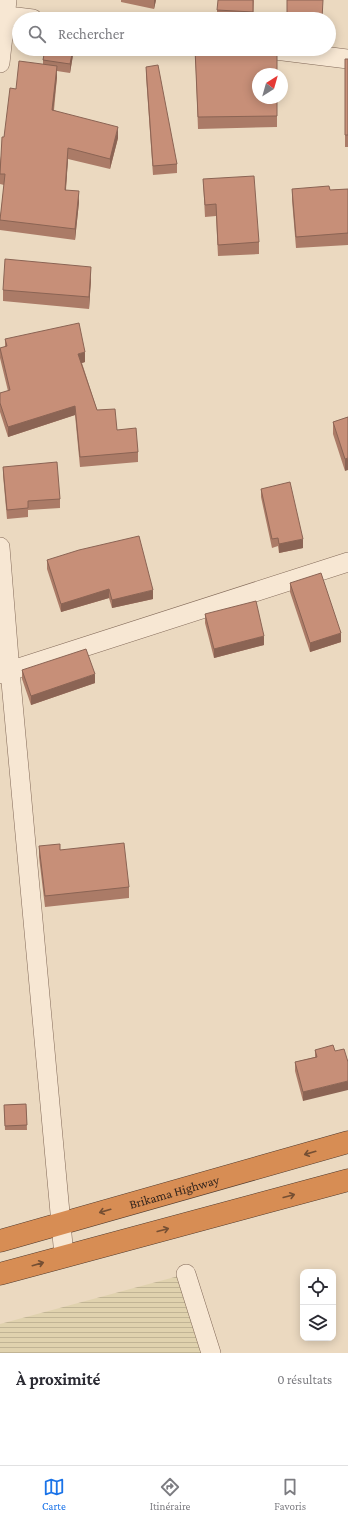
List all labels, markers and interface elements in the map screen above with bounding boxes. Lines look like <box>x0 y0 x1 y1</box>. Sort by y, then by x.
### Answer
search box <box>12 12 336 56</box>
icon: search <box>26 23 48 45</box>
text: Rechercher <box>58 26 125 42</box>
north arrow <box>252 68 288 104</box>
one-way arrow <box>304 1149 317 1157</box>
street label: Brikama Highway <box>127 1171 222 1211</box>
one-way arrow <box>282 1192 295 1199</box>
one-way arrow <box>98 1208 111 1215</box>
one-way arrow <box>156 1225 169 1233</box>
one-way arrow <box>31 1259 44 1267</box>
map controls <box>300 1269 336 1341</box>
button: locate <box>300 1269 336 1305</box>
button: layers <box>300 1305 336 1341</box>
text: À proximité <box>16 1370 100 1389</box>
text: 0 résultats <box>277 1372 332 1387</box>
tab: Carte <box>42 1476 66 1512</box>
tab: Itinéraire <box>150 1476 190 1512</box>
tab: Favoris <box>274 1476 306 1512</box>

